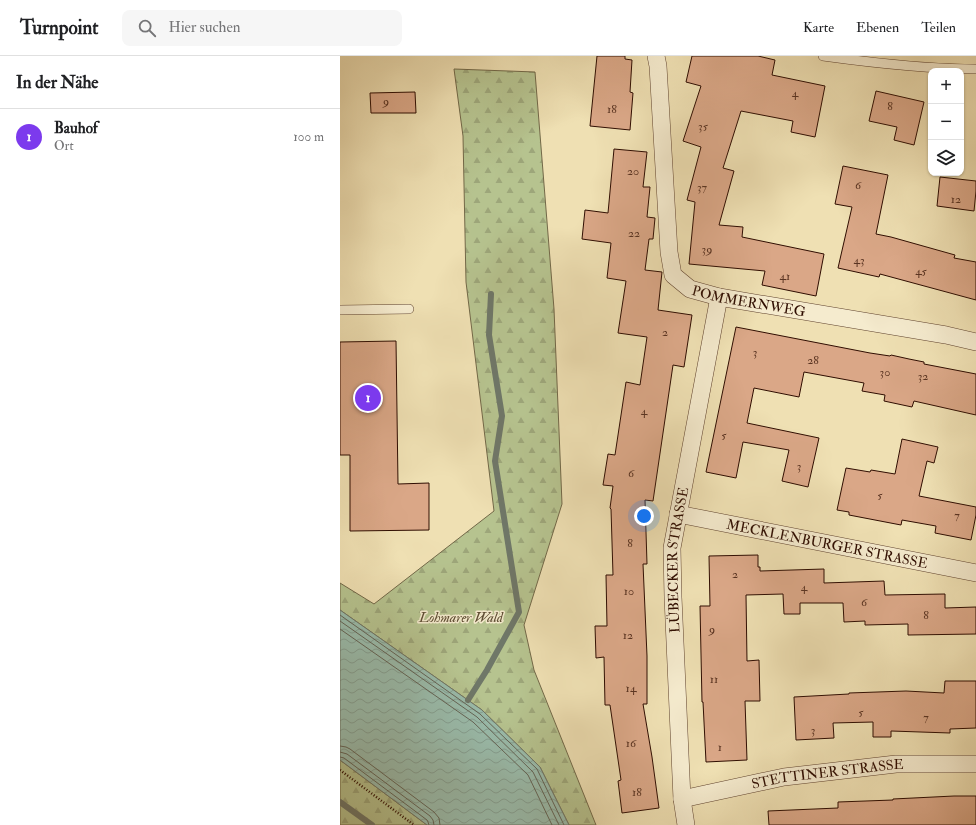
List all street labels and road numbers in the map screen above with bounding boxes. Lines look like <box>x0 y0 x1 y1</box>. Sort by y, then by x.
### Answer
street label: POMMERNWEG <box>690 281 807 320</box>
street label: LÜBECKER STRASSE <box>663 486 692 633</box>
street label: MECKLENBURGER STRASSE <box>725 515 929 572</box>
street label: STETTINER STRASSE <box>750 756 904 792</box>

